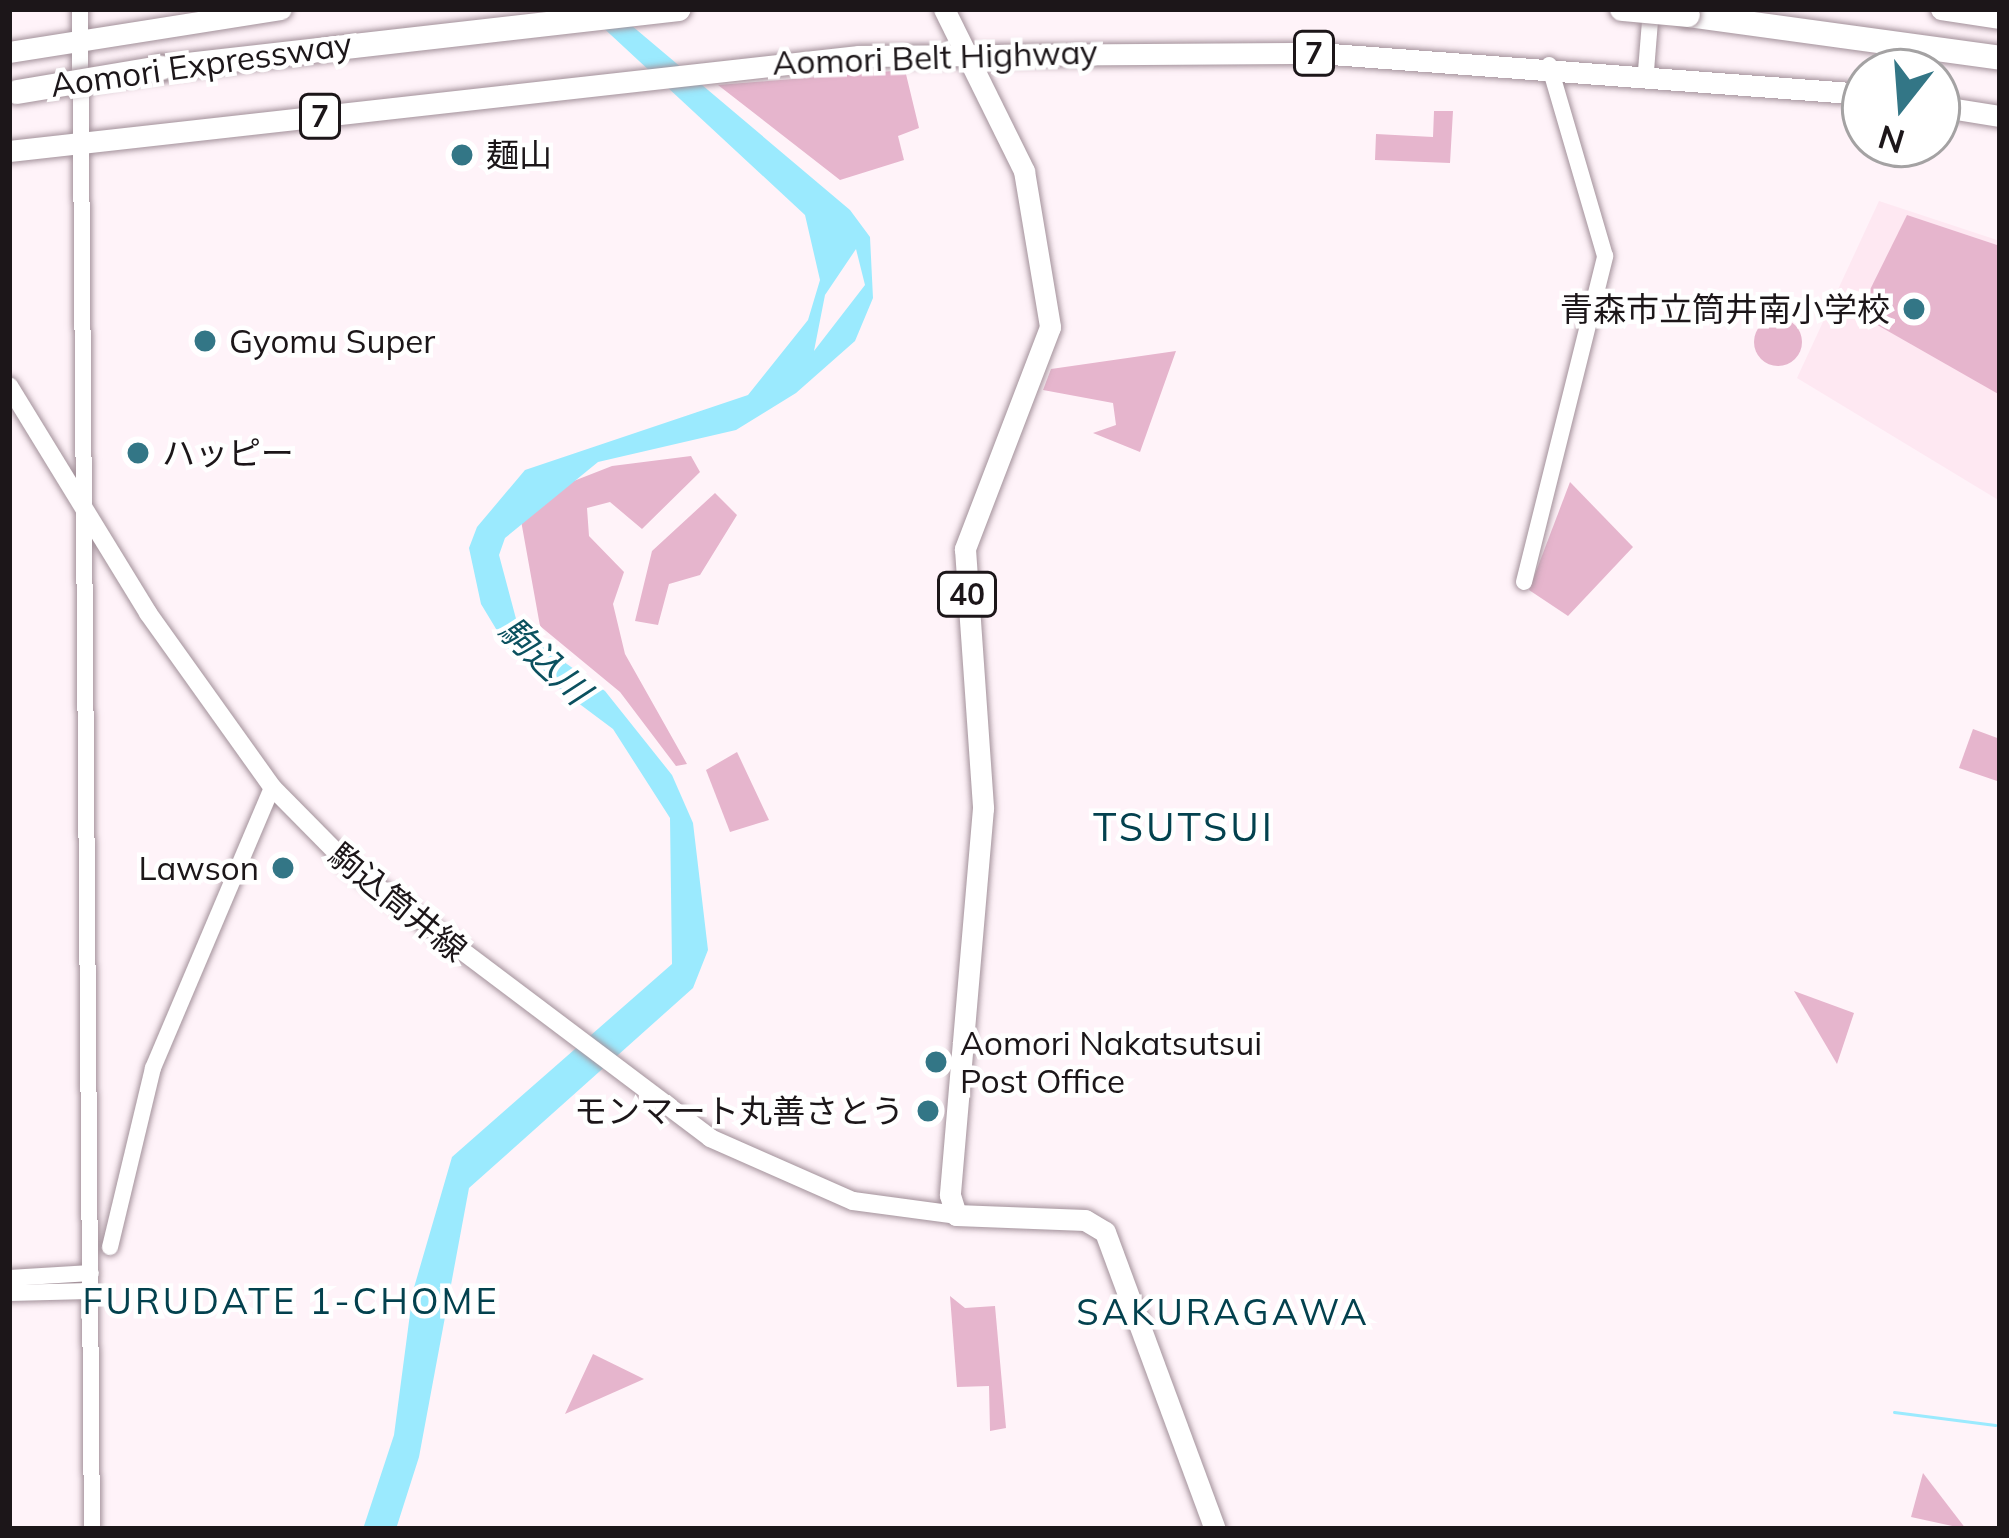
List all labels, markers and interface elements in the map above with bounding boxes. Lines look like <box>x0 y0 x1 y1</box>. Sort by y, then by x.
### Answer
street label: Aomori Expressway <box>48 23 354 105</box>
road number: 7 <box>1293 29 1335 77</box>
street label: Aomori Belt Highway <box>772 32 1098 82</box>
north arrow <box>1841 48 1961 168</box>
road number: 7 <box>299 92 341 140</box>
text: N <box>1873 117 1909 163</box>
place label: 麺山 <box>486 135 552 175</box>
marker: 麺山 <box>449 142 475 168</box>
place label: 青森市立筒井南小学校 <box>1560 289 1890 329</box>
marker: 青森市立筒井南小学校 <box>1901 296 1927 322</box>
place label: Gyomu Super <box>229 321 435 361</box>
marker: Gyomu Super <box>192 328 218 354</box>
place label: ハッピー <box>162 433 294 473</box>
marker: ハッピー <box>125 440 151 466</box>
road number: 40 <box>937 570 997 618</box>
water label: 駒込川 <box>491 607 599 713</box>
district label: TSUTSUI <box>1093 804 1275 850</box>
street label: 駒込筒井線 <box>321 835 475 969</box>
place label: Lawson <box>138 848 259 888</box>
marker: Lawson <box>270 855 296 881</box>
place label: Aomori Nakatsutsui Post Office <box>960 1023 1262 1101</box>
marker: Aomori Nakatsutsui Post Office <box>923 1049 949 1075</box>
place label: モンマート丸善さとう <box>574 1091 904 1131</box>
marker: モンマート丸善さとう <box>915 1098 941 1124</box>
district label: FURUDATE 1-CHOME <box>82 1279 500 1323</box>
district label: SAKURAGAWA <box>1076 1290 1370 1334</box>

